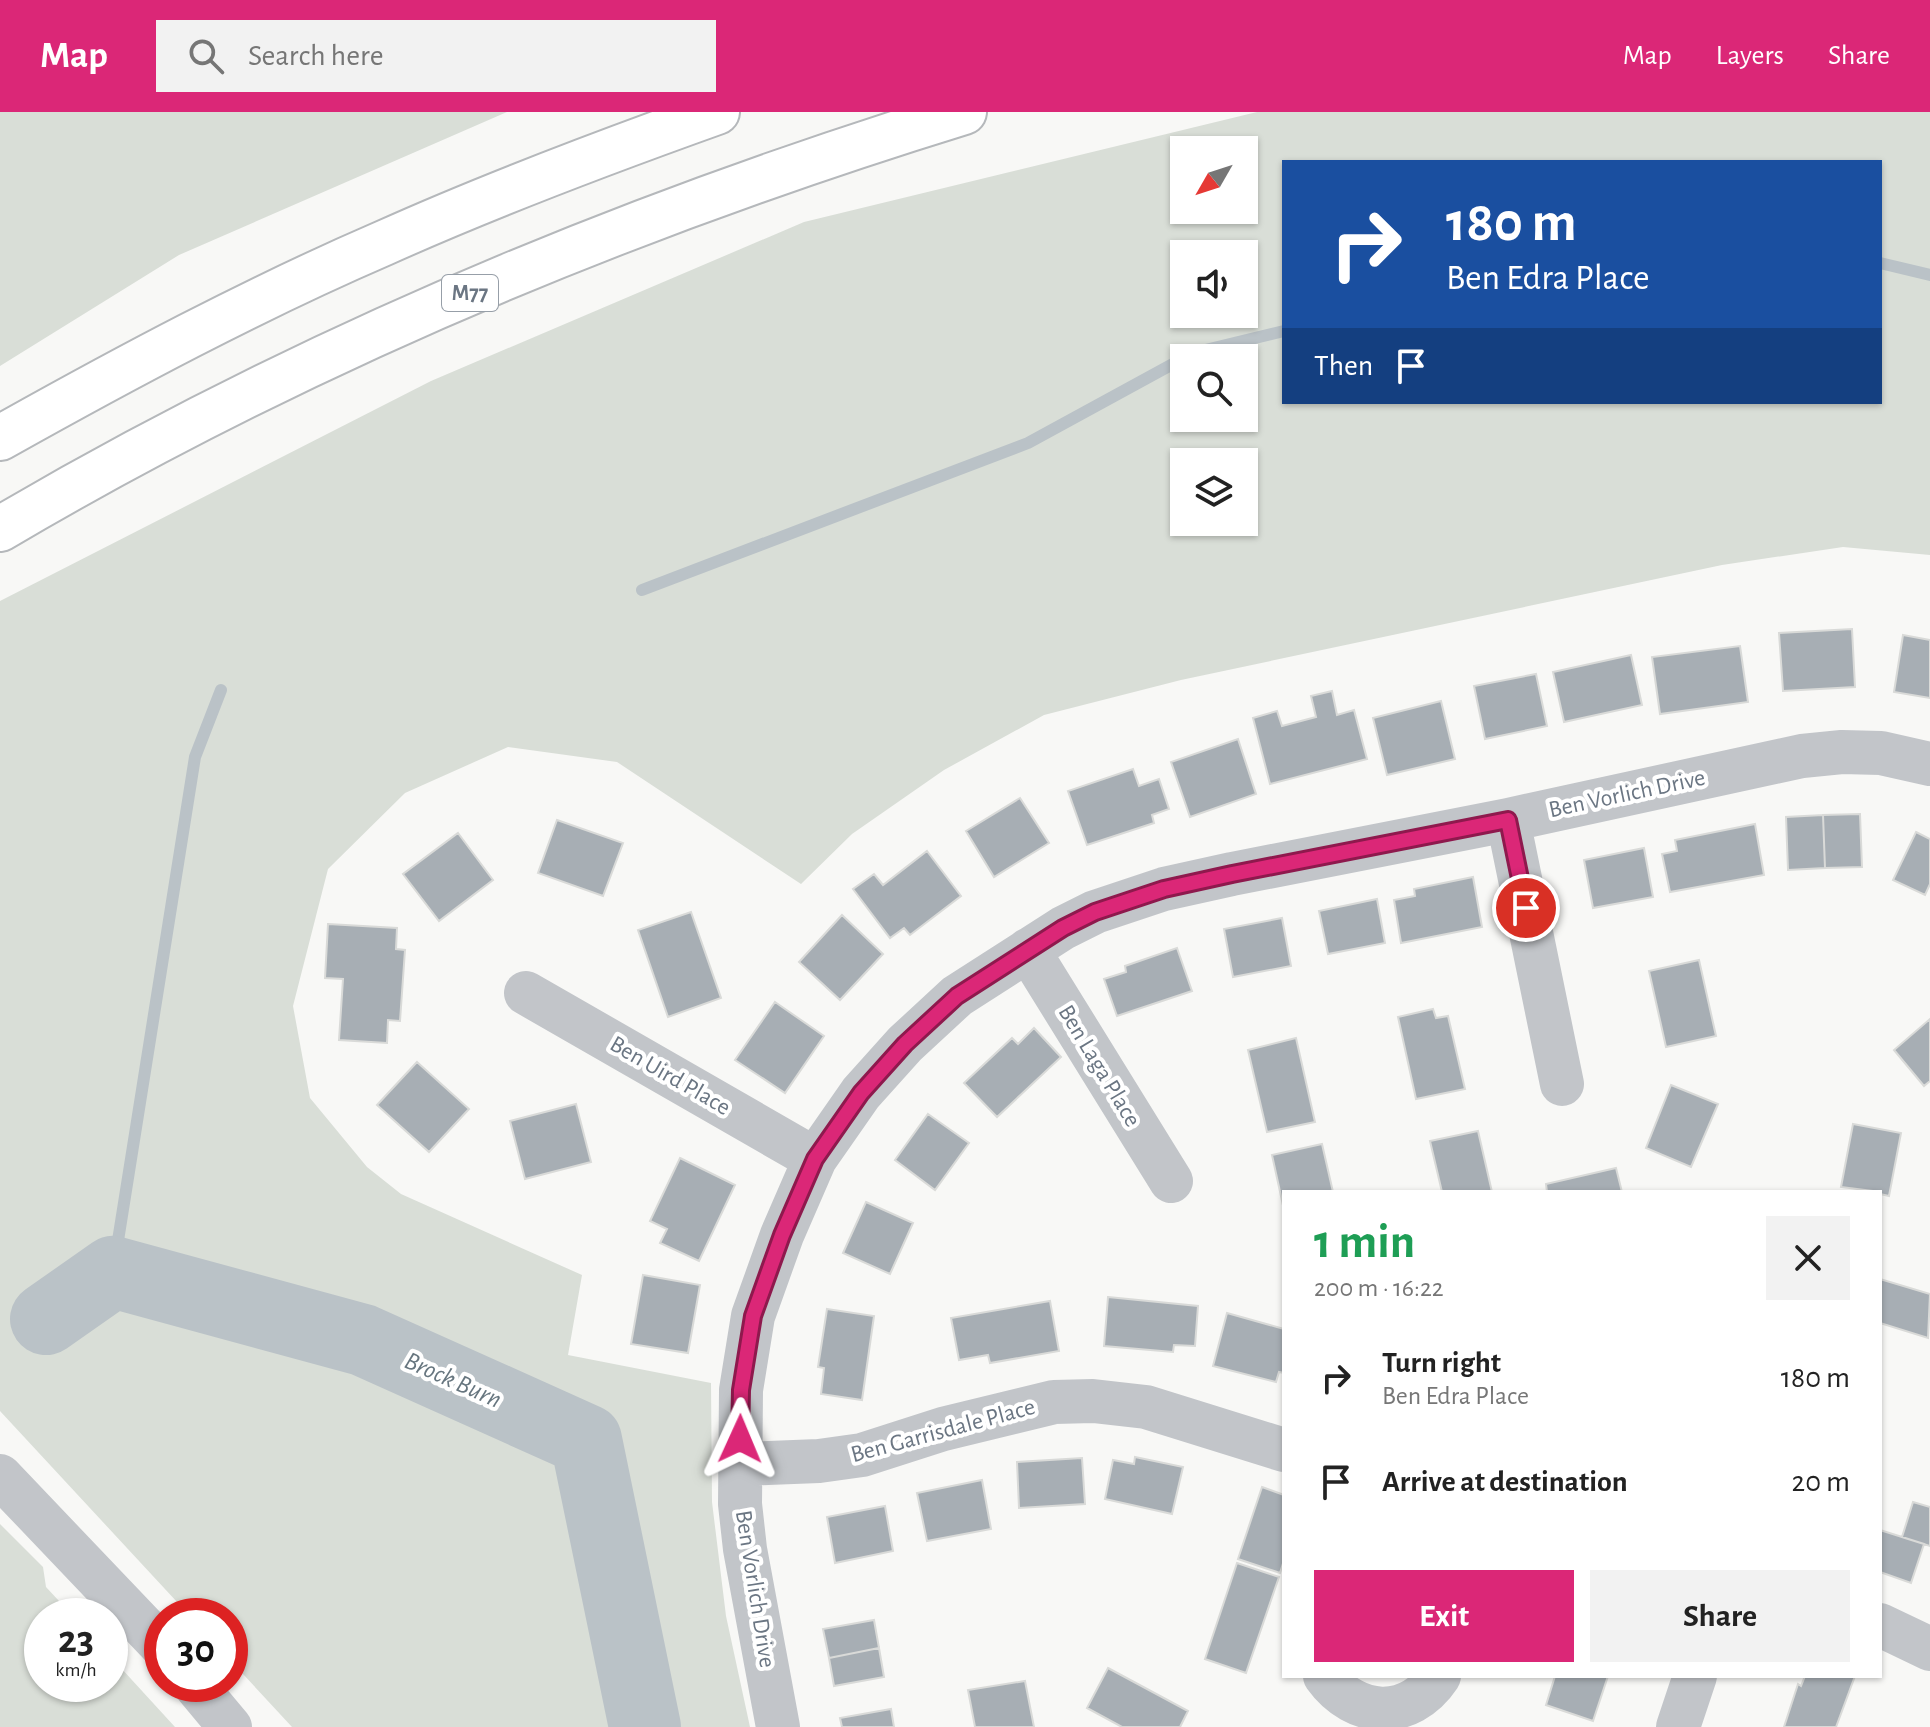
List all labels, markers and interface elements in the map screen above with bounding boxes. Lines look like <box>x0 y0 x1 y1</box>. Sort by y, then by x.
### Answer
search box <box>156 20 716 92</box>
icon: search <box>184 34 228 78</box>
text: Map <box>40 37 108 75</box>
text: Search here <box>248 41 384 71</box>
text: Map <box>1623 42 1672 70</box>
text: Layers <box>1716 42 1784 70</box>
text: Share <box>1828 42 1890 70</box>
north arrow <box>1170 136 1258 224</box>
map controls <box>1170 136 1258 536</box>
icon: right <box>1314 192 1418 296</box>
text: 180 m <box>1446 195 1577 251</box>
button: sound <box>1170 240 1258 328</box>
text: Ben Edra Place <box>1446 260 1650 296</box>
road number: M77 <box>442 275 498 311</box>
button: search <box>1170 344 1258 432</box>
icon: arrive <box>1389 344 1433 388</box>
text: Then <box>1314 351 1373 381</box>
button: layers <box>1170 448 1258 536</box>
street label: Ben Vorlich Drive <box>1547 766 1707 822</box>
pin <box>1492 874 1560 942</box>
icon: arrive <box>1504 886 1548 930</box>
street label: Ben Laga Place <box>1053 1001 1145 1131</box>
street label: Ben Uird Place <box>606 1032 734 1120</box>
button: close <box>1766 1216 1850 1300</box>
text: 1 min <box>1314 1219 1415 1267</box>
text: 200 m · 16:22 <box>1314 1275 1444 1301</box>
water label: Brock Burn <box>401 1347 505 1413</box>
text: Turn right <box>1382 1348 1501 1378</box>
icon: right <box>1314 1356 1358 1400</box>
text: 180 m <box>1781 1363 1850 1393</box>
text: Ben Edra Place <box>1382 1383 1529 1409</box>
street label: Ben Garrisdale Place <box>848 1395 1038 1467</box>
position arrow <box>698 1397 782 1481</box>
icon: arrive <box>1314 1460 1358 1504</box>
text: Arrive at destination <box>1382 1467 1628 1497</box>
text: 20 m <box>1792 1467 1850 1497</box>
street label: Ben Vorlich Drive <box>731 1509 779 1669</box>
button: Exit <box>1314 1570 1574 1662</box>
button: Share <box>1590 1570 1850 1662</box>
speed limit sign: 30 <box>144 1598 248 1702</box>
text: 23 <box>58 1620 94 1660</box>
text: km/h <box>55 1660 97 1680</box>

